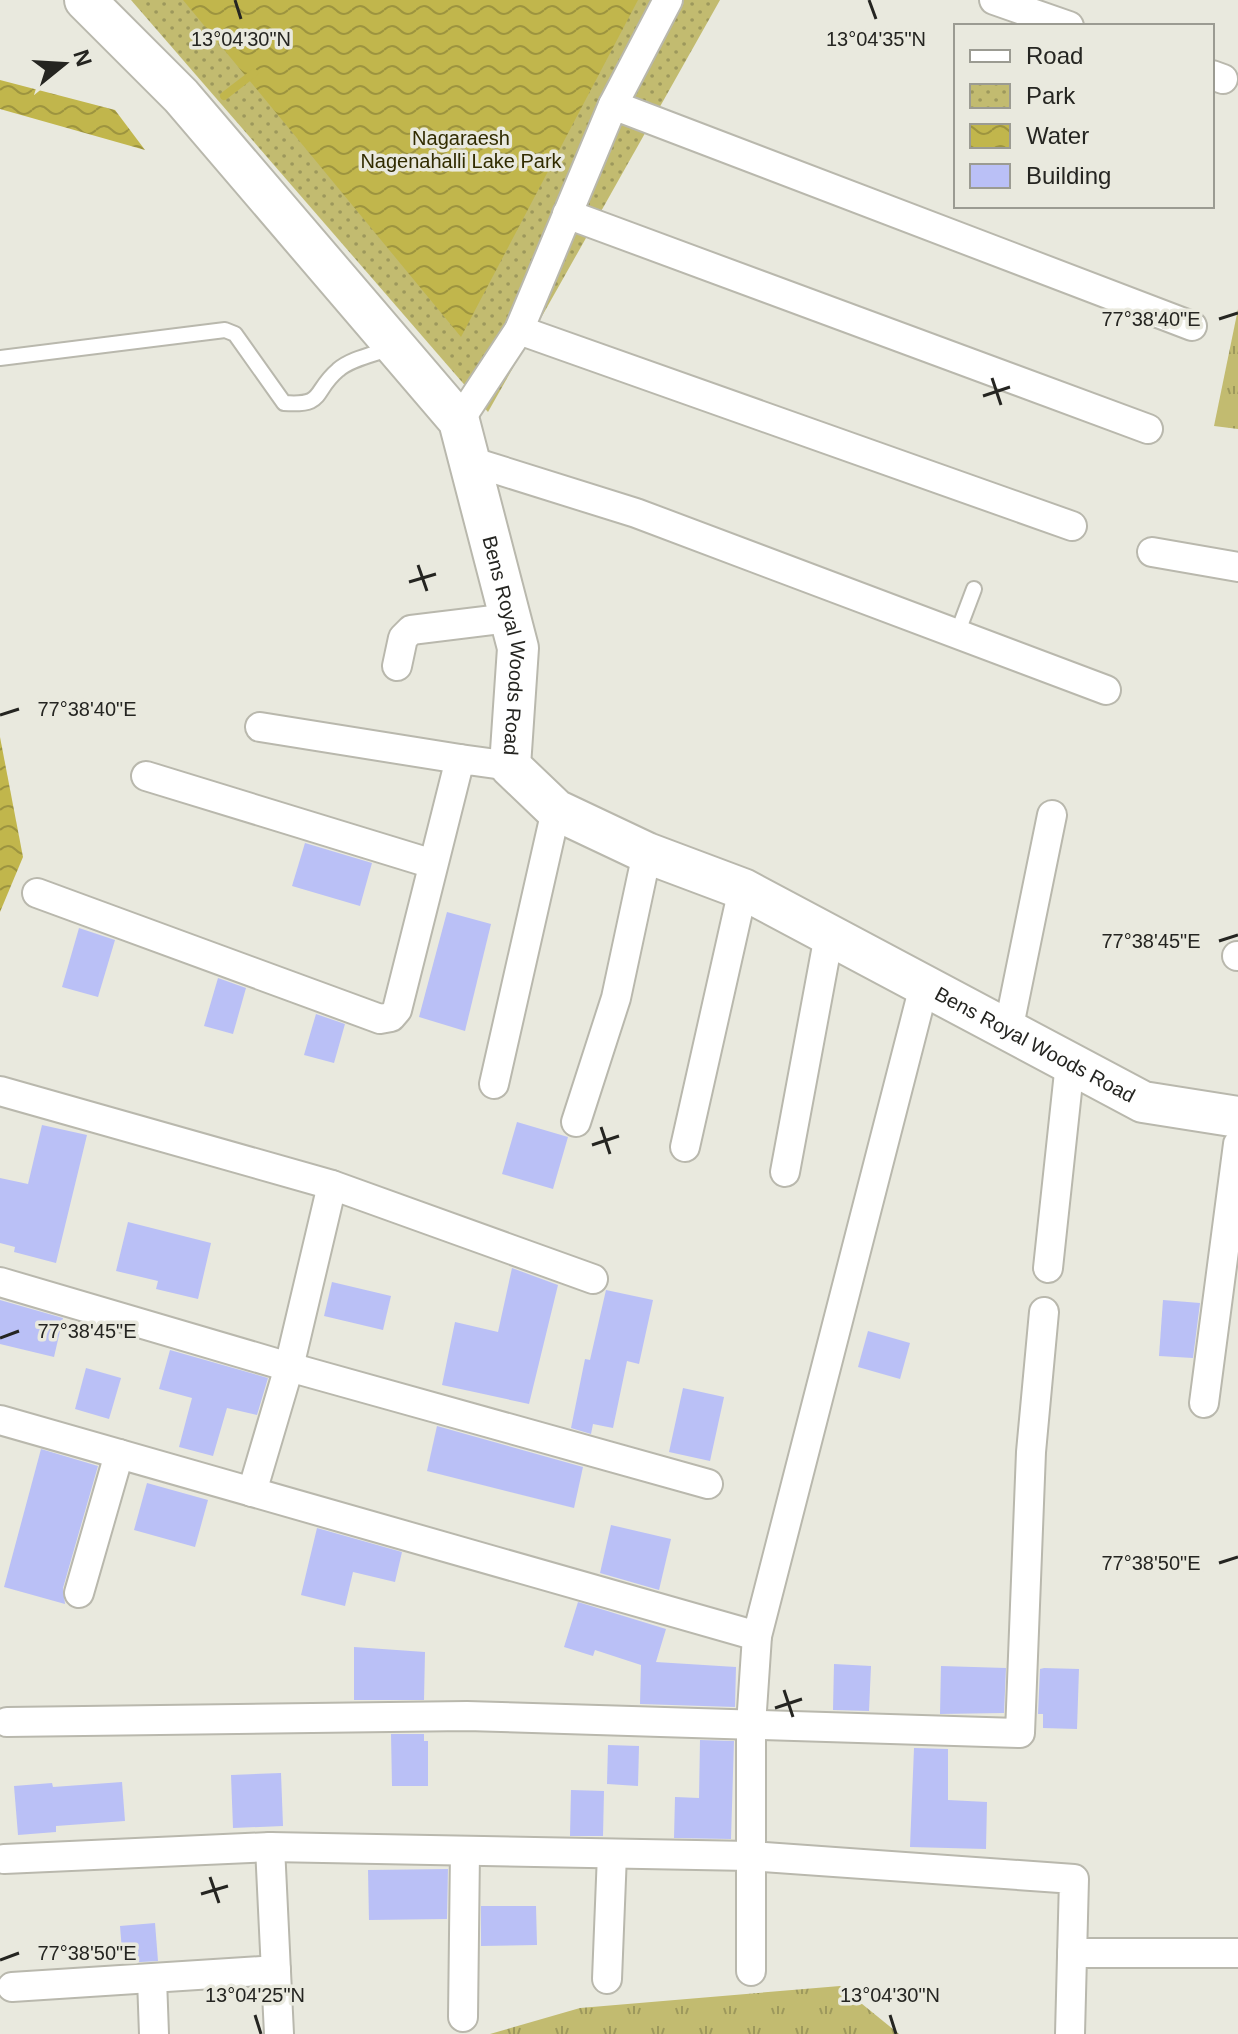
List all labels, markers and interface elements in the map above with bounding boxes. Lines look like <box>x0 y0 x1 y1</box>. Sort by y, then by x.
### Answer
north arrow <box>24 24 104 104</box>
legend <box>954 24 1214 208</box>
text: 13°04'30"N <box>191 28 291 50</box>
text: 13°04'35"N <box>826 28 926 50</box>
text: Road <box>1026 42 1083 69</box>
text: N <box>68 47 97 69</box>
text: Park <box>1026 82 1076 109</box>
text: Water <box>1026 122 1089 149</box>
park label: Nagaraesh Nagenahalli Lake Park <box>360 127 563 172</box>
text: Building <box>1026 162 1111 189</box>
text: 77°38'40"E <box>1102 308 1201 330</box>
street label: Bens Royal Woods Road <box>478 533 529 756</box>
text: 77°38'40"E <box>38 698 137 720</box>
text: 77°38'45"E <box>1102 930 1201 952</box>
street label: Bens Royal Woods Road <box>931 982 1139 1107</box>
text: 77°38'45"E <box>38 1320 137 1342</box>
text: 77°38'50"E <box>1102 1552 1201 1574</box>
text: 77°38'50"E <box>38 1942 137 1964</box>
text: 13°04'25"N <box>205 1984 305 2006</box>
text: 13°04'30"N <box>840 1984 940 2006</box>

